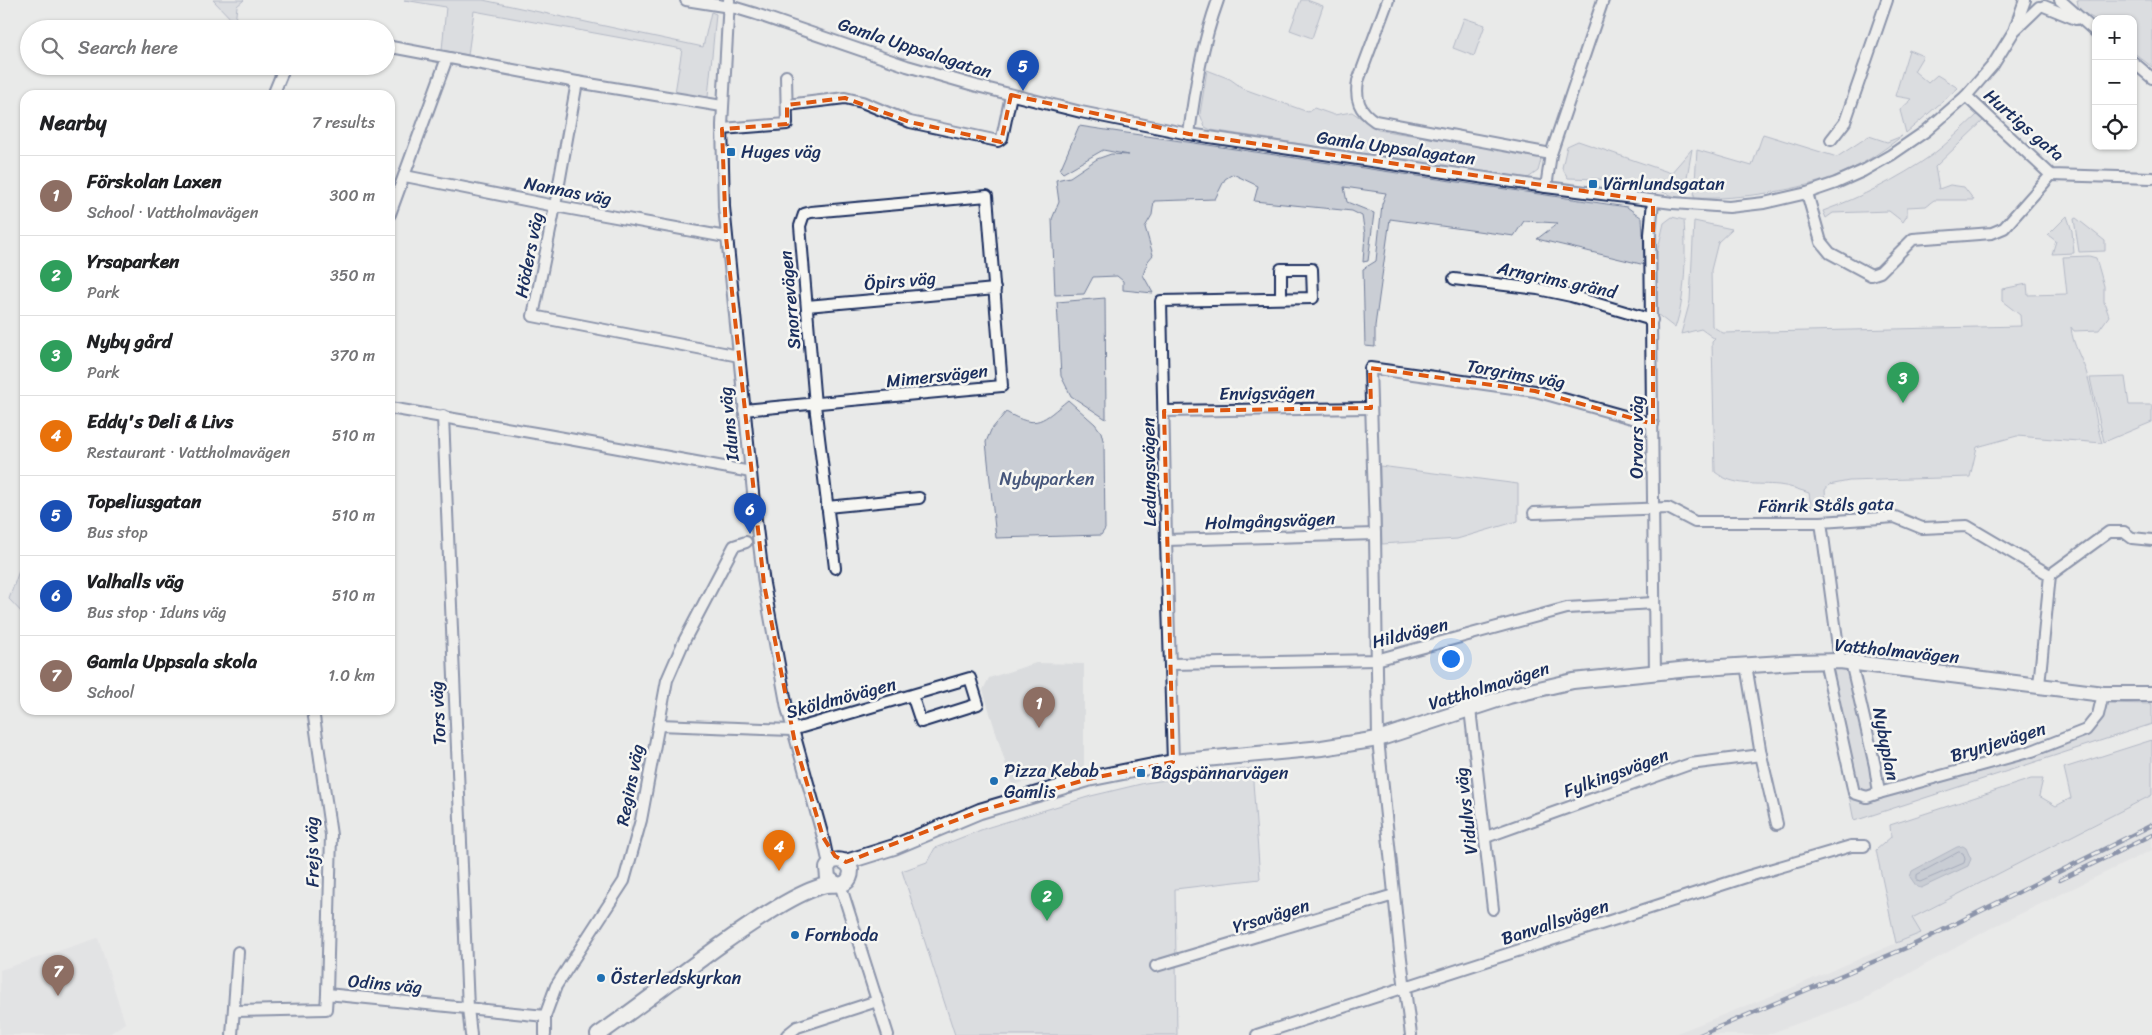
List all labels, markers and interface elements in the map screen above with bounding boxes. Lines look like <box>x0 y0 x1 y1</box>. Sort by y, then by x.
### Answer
street label: Gamla Uppsalagatan <box>834 8 996 88</box>
map controls <box>2092 15 2137 150</box>
button: + <box>2092 15 2137 60</box>
search box <box>20 20 395 75</box>
text: Search here <box>78 31 178 64</box>
icon: search <box>38 34 66 62</box>
pin: 5 <box>1007 50 1039 91</box>
button: − <box>2092 60 2137 105</box>
street label: Hurtigs gata <box>1976 80 2072 170</box>
text: Nearby <box>40 104 106 142</box>
button: locate <box>2092 105 2137 150</box>
text: 7 results <box>312 108 375 137</box>
street label: Gamla Uppsalagatan <box>1314 121 1478 175</box>
place label: Huges väg <box>741 136 821 168</box>
marker: Huges väg <box>725 146 737 158</box>
text: Förskolan Laxen <box>87 165 221 198</box>
street label: Nannas väg <box>522 167 614 215</box>
place label: Värnlundsgatan <box>1603 168 1725 200</box>
marker: Värnlundsgatan <box>1587 178 1599 190</box>
text: 1 <box>53 181 59 210</box>
text: 300 m <box>330 181 375 210</box>
text: School · Vattholmavägen <box>87 198 258 227</box>
street label: Höders väg <box>505 209 553 301</box>
text: Yrsaparken <box>87 245 179 278</box>
street label: Snorrevägen <box>770 249 810 351</box>
street label: Arngrims gränd <box>1494 252 1621 309</box>
text: 2 <box>51 261 61 290</box>
text: 350 m <box>330 261 375 290</box>
street label: Öpirs väg <box>863 262 937 300</box>
text: Park <box>87 278 120 307</box>
text: Nyby gård <box>87 325 172 358</box>
text: 3 <box>52 341 60 370</box>
text: 370 m <box>331 341 375 370</box>
street label: Torgrims väg <box>1464 350 1568 398</box>
street label: Mimersvägen <box>884 355 990 397</box>
text: Park <box>87 358 120 387</box>
pin: 3 <box>1887 362 1919 403</box>
street label: Envigsvägen <box>1219 376 1315 410</box>
street label: Iduns väg <box>709 385 749 464</box>
street label: Orvars väg <box>1621 395 1653 479</box>
text: Eddy's Deli & Livs <box>87 405 233 438</box>
street label: Ledungsvägen <box>1132 417 1166 527</box>
text: 4 <box>51 421 61 450</box>
text: 510 m <box>332 421 375 450</box>
text: Restaurant · Vattholmavägen <box>87 438 290 467</box>
park label: Nybyparken <box>999 463 1095 495</box>
text: Topeliusgatan <box>87 485 201 518</box>
street label: Fänrik Ståls gata <box>1758 488 1895 522</box>
pin: 6 <box>734 493 766 534</box>
text: 5 <box>51 501 61 530</box>
text: 510 m <box>332 501 375 530</box>
street label: Holmgångsvägen <box>1204 503 1336 539</box>
text: Bus stop <box>87 518 148 547</box>
text: Valhalls väg <box>87 565 184 598</box>
text: 6 <box>51 581 61 610</box>
text: 510 m <box>332 581 375 610</box>
text: Bus stop · Iduns väg <box>87 598 226 627</box>
street label: Hildvägen <box>1368 608 1452 658</box>
street label: Vattholmavägen <box>1833 629 1961 673</box>
text: Gamla Uppsala skola <box>87 645 257 678</box>
your location <box>1438 646 1464 672</box>
street label: Vattholmavägen <box>1424 652 1554 720</box>
text: 7 <box>51 661 61 690</box>
text: 1.0 km <box>328 661 375 690</box>
street label: Sköldmövägen <box>782 668 900 728</box>
text: School <box>87 678 134 707</box>
street label: Tors väg <box>420 680 456 746</box>
pin: 1 <box>1023 687 1055 728</box>
street label: Nybyplan <box>1863 705 1909 784</box>
street label: Brynjevägen <box>1946 712 2050 772</box>
street label: Fylkingsvägen <box>1559 739 1674 807</box>
street label: Regins väg <box>606 741 654 829</box>
place label: Pizza Kebab Gamlis <box>1004 755 1099 808</box>
place label: Bågspännarvägen <box>1151 757 1289 789</box>
street label: Vidulvs väg <box>1445 766 1487 856</box>
marker: Bågspännarvägen <box>1135 767 1147 779</box>
marker: Pizza Kebab Gamlis <box>988 775 1000 787</box>
street label: Frejs väg <box>295 816 329 888</box>
pin: 4 <box>763 830 795 871</box>
pin: 2 <box>1031 880 1063 921</box>
street label: Yrsavägen <box>1229 889 1314 943</box>
street label: Banvallsvägen <box>1497 889 1613 954</box>
place label: Fornboda <box>805 919 878 951</box>
marker: Fornboda <box>789 929 801 941</box>
pin: 7 <box>42 955 74 996</box>
place label: Österledskyrkan <box>611 962 742 994</box>
street label: Odins väg <box>347 965 423 1003</box>
marker: Österledskyrkan <box>595 972 607 984</box>

